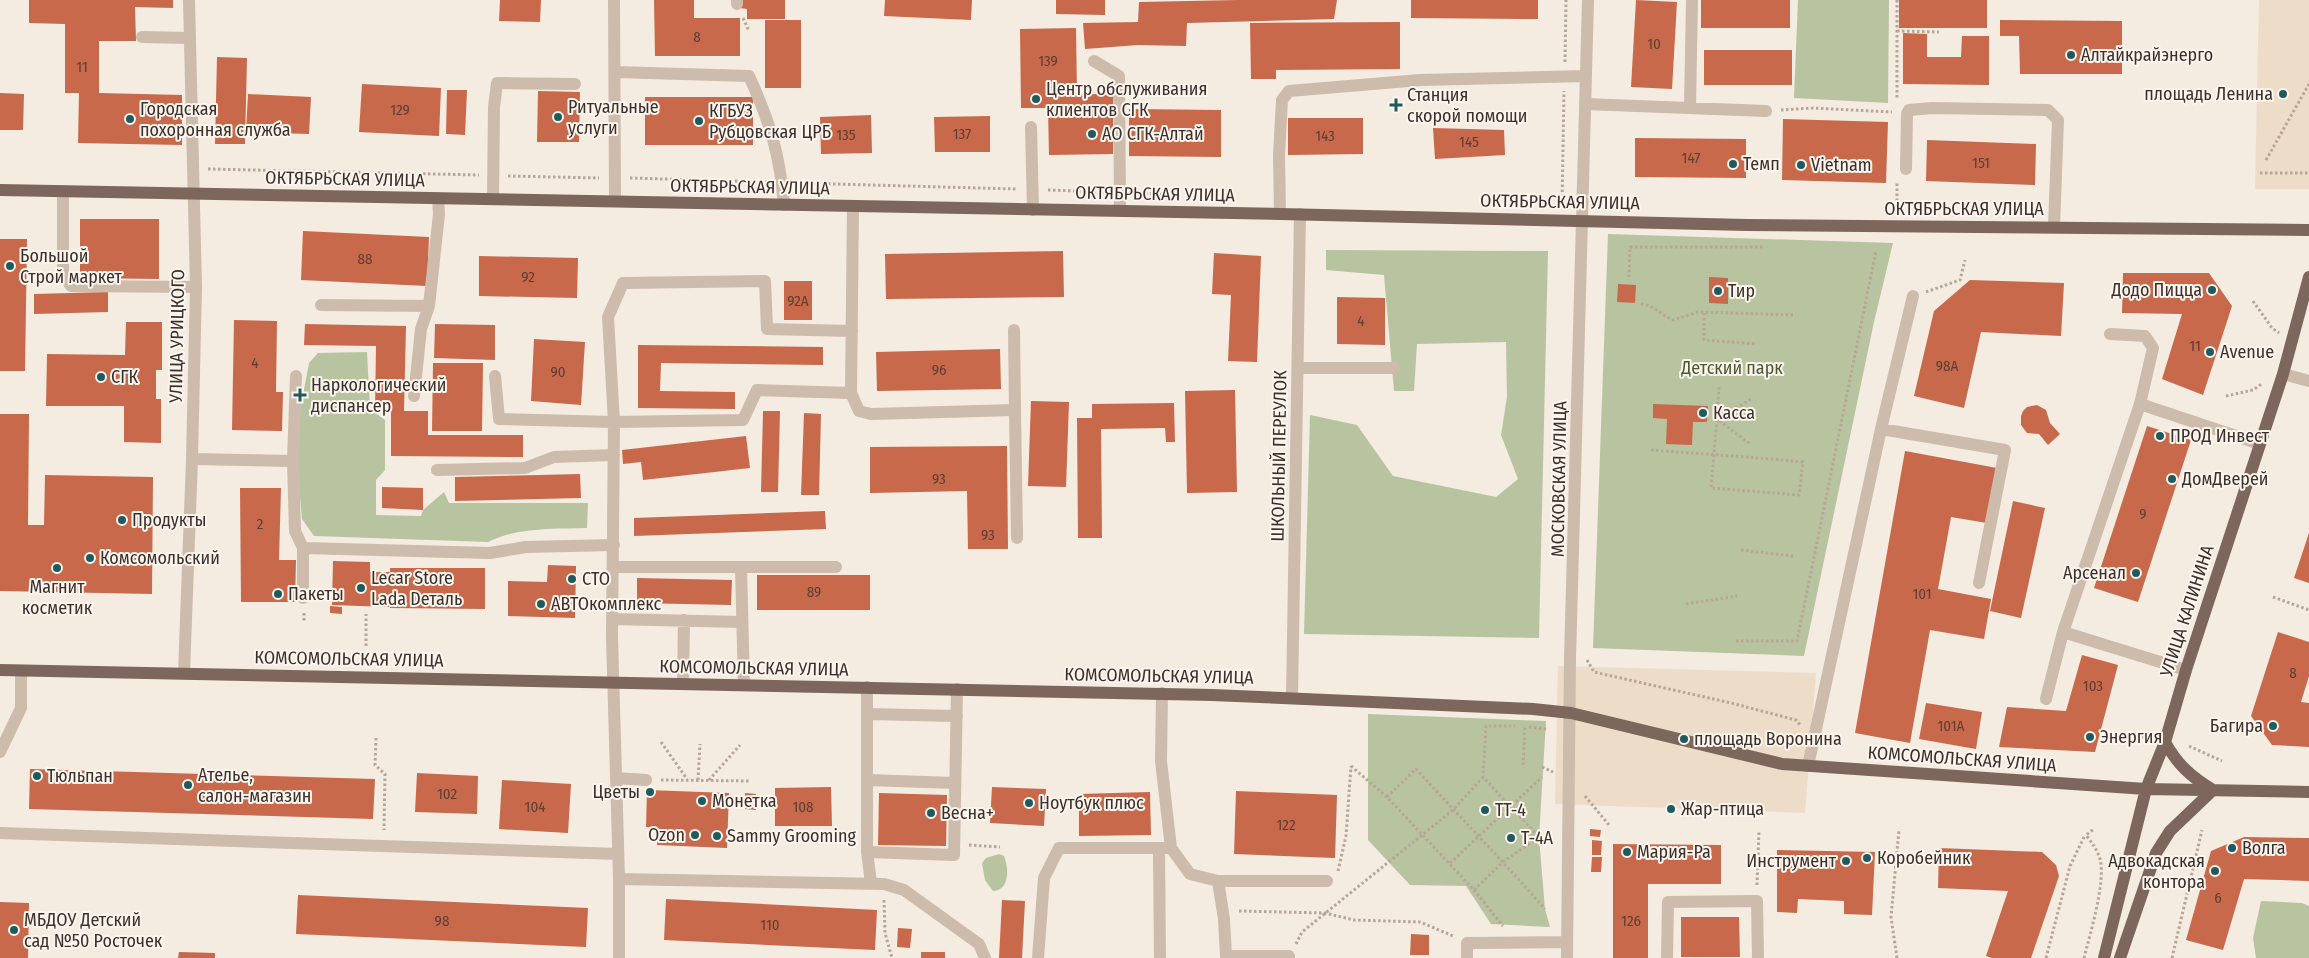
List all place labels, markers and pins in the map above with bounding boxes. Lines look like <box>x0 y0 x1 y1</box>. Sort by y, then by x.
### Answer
place label: Алтайкрайэнерго <box>2081 44 2213 66</box>
marker: Алтайкрайэнерго <box>2065 49 2077 61</box>
place label: Центр обслуживания клиентов СГК <box>1046 78 1207 121</box>
place label: площадь Ленина <box>2144 83 2273 105</box>
place label: Станция скорой помощи <box>1407 84 1527 127</box>
marker: площадь Ленина <box>2277 88 2289 100</box>
marker: Центр обслуживания клиентов СГК <box>1030 93 1042 105</box>
place label: Ритуальные услуги <box>568 96 659 139</box>
place label: Городская похоронная служба <box>140 98 291 141</box>
marker: Станция скорой помощи <box>1389 98 1403 112</box>
place label: КГБУЗ Рубцовская ЦРБ <box>709 100 831 143</box>
marker: Ритуальные услуги <box>552 111 564 123</box>
marker: Городская похоронная служба <box>124 113 136 125</box>
marker: КГБУЗ Рубцовская ЦРБ <box>693 115 705 127</box>
place label: АО СГК-Алтай <box>1102 123 1204 145</box>
marker: АО СГК-Алтай <box>1086 128 1098 140</box>
place label: Темп <box>1743 153 1780 175</box>
place label: Vietnam <box>1811 154 1872 176</box>
marker: Темп <box>1727 158 1739 170</box>
marker: Vietnam <box>1795 159 1807 171</box>
place label: Большой Строй маркет <box>20 245 123 288</box>
marker: Большой Строй маркет <box>4 260 16 272</box>
place label: Додо Пицца <box>2111 279 2202 301</box>
place label: Тир <box>1728 280 1755 302</box>
marker: Додо Пицца <box>2206 284 2218 296</box>
marker: Тир <box>1712 285 1724 297</box>
place label: Avenue <box>2220 341 2274 363</box>
marker: Avenue <box>2204 346 2216 358</box>
place label: СГК <box>111 366 138 388</box>
marker: СГК <box>95 371 107 383</box>
place label: Наркологический диспансер <box>311 374 447 417</box>
marker: Наркологический диспансер <box>293 388 307 402</box>
place label: Касса <box>1713 402 1755 424</box>
marker: Касса <box>1697 407 1709 419</box>
place label: ПРОД Инвест <box>2170 425 2270 447</box>
marker: ПРОД Инвест <box>2154 430 2166 442</box>
place label: ДомДверей <box>2181 468 2268 490</box>
marker: ДомДверей <box>2166 473 2178 485</box>
place label: Продукты <box>132 509 207 531</box>
marker: Продукты <box>116 514 128 526</box>
place label: Комсомольский <box>100 547 220 569</box>
marker: Комсомольский <box>84 552 96 564</box>
marker: Магнит косметик <box>51 562 63 574</box>
place label: Арсенал <box>2063 562 2126 584</box>
place label: Lecar Store Lada Dеталь <box>371 567 462 610</box>
marker: Арсенал <box>2130 567 2142 579</box>
place label: СТО <box>582 568 610 590</box>
marker: СТО <box>566 573 578 585</box>
place label: Магнит косметик <box>22 576 93 619</box>
marker: Lecar Store Lada Dеталь <box>355 582 367 594</box>
place label: Пакеты <box>288 583 344 605</box>
marker: Пакеты <box>272 588 284 600</box>
place label: АВТОкомплекс <box>551 593 662 615</box>
marker: АВТОкомплекс <box>535 598 547 610</box>
place label: Багира <box>2210 715 2263 737</box>
marker: Багира <box>2267 720 2279 732</box>
place label: Энергия <box>2100 726 2162 748</box>
place label: площадь Воронина <box>1694 728 1842 750</box>
marker: Энергия <box>2084 731 2096 743</box>
marker: площадь Воронина <box>1678 733 1690 745</box>
place label: Ателье, салон-магазин <box>198 764 311 807</box>
place label: Тюльпан <box>47 765 113 787</box>
marker: Тюльпан <box>31 770 43 782</box>
marker: Ателье, салон-магазин <box>182 779 194 791</box>
place label: Цветы <box>592 781 640 803</box>
marker: Цветы <box>644 786 656 798</box>
place label: Монетка <box>712 790 777 812</box>
place label: Ноутбук плюс <box>1039 792 1144 814</box>
marker: Монетка <box>696 795 708 807</box>
marker: Ноутбук плюс <box>1023 797 1035 809</box>
place label: Жар-птица <box>1681 798 1764 820</box>
place label: ТТ-4 <box>1495 799 1526 821</box>
place label: Весна+ <box>941 802 994 824</box>
marker: Жар-птица <box>1665 803 1677 815</box>
marker: ТТ-4 <box>1479 804 1491 816</box>
marker: Весна+ <box>925 807 937 819</box>
place label: Ozon <box>648 824 685 846</box>
place label: Sammy Grooming <box>727 825 856 847</box>
place label: Т-4А <box>1521 827 1554 849</box>
marker: Ozon <box>689 829 701 841</box>
marker: Sammy Grooming <box>711 830 723 842</box>
marker: Т-4А <box>1505 832 1517 844</box>
place label: Волга <box>2242 837 2286 859</box>
place label: Мария-Ра <box>1637 841 1711 863</box>
marker: Волга <box>2226 842 2238 854</box>
marker: Мария-Ра <box>1621 846 1633 858</box>
place label: Коробейник <box>1877 847 1971 869</box>
place label: Инструмент <box>1746 850 1837 872</box>
place label: Адвокадская контора <box>2108 850 2205 893</box>
marker: Коробейник <box>1861 852 1873 864</box>
marker: Инструмент <box>1840 855 1852 867</box>
marker: Адвокадская контора <box>2209 865 2221 877</box>
place label: МБДОУ Детский сад №50 Росточек <box>24 909 163 952</box>
marker: МБДОУ Детский сад №50 Росточек <box>8 924 20 936</box>

